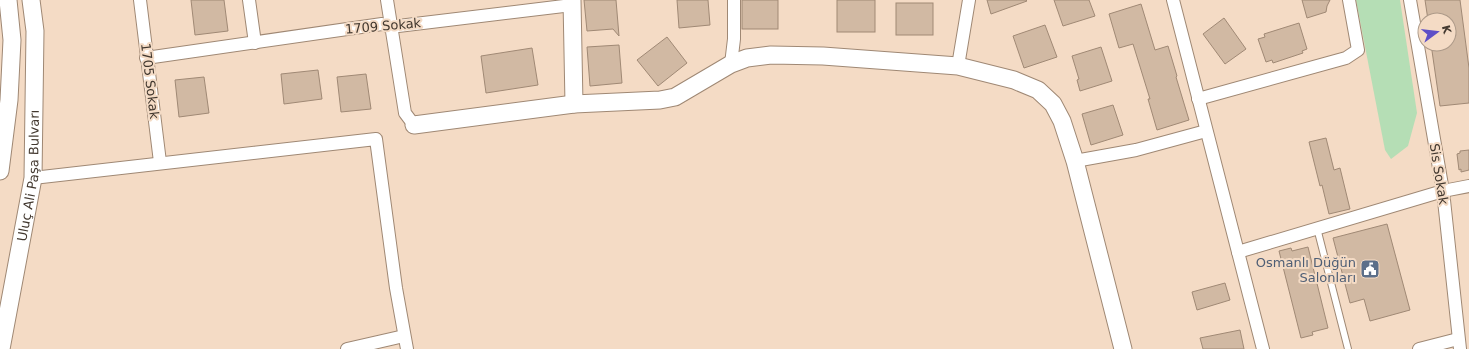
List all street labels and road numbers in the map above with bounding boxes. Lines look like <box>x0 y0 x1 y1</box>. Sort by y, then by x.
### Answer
street label: 1709 Sokak <box>344 15 422 37</box>
street label: 1705 Sokak <box>138 42 162 120</box>
street label: Uluç Ali Paşa Bulvarı <box>14 110 41 243</box>
street label: Sis Sokak <box>1427 142 1451 206</box>

